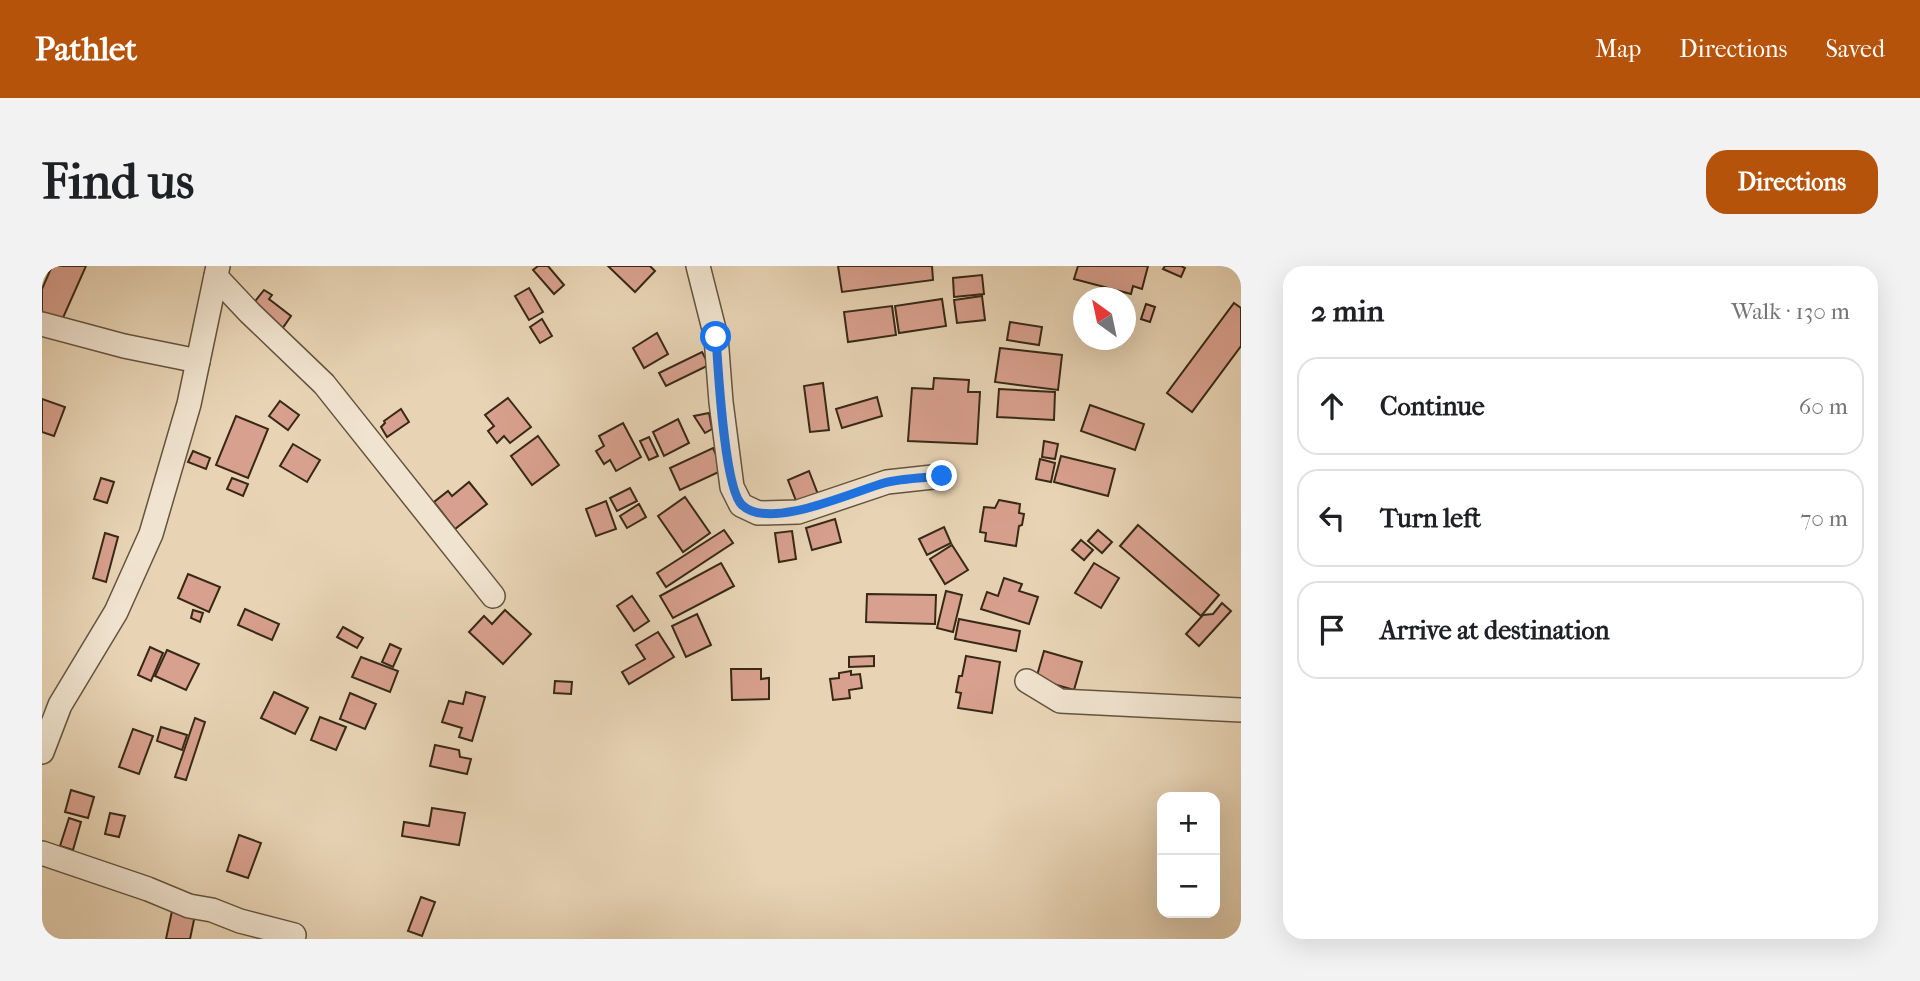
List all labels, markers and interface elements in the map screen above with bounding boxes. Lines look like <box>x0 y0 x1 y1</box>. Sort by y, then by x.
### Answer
text: Pathlet <box>35 30 137 69</box>
text: Map <box>1595 35 1641 63</box>
text: Directions <box>1679 35 1787 63</box>
text: Saved <box>1825 35 1885 63</box>
button: Directions <box>1706 150 1878 214</box>
text: Find us <box>42 153 194 211</box>
north arrow <box>1073 287 1136 350</box>
text: 2 min <box>1311 294 1384 329</box>
text: Walk · 130 m <box>1731 298 1850 325</box>
route start <box>700 321 731 352</box>
icon: ahead <box>1313 387 1351 425</box>
text: Continue <box>1380 391 1485 422</box>
text: 60 m <box>1799 393 1848 420</box>
route end <box>926 460 957 491</box>
icon: left <box>1313 499 1351 537</box>
text: Turn left <box>1380 503 1481 534</box>
text: 70 m <box>1800 505 1848 532</box>
icon: arrive <box>1313 611 1351 649</box>
text: Arrive at destination <box>1380 615 1610 646</box>
map controls <box>1157 792 1220 918</box>
button: + <box>1157 792 1220 855</box>
button: − <box>1157 855 1220 918</box>

